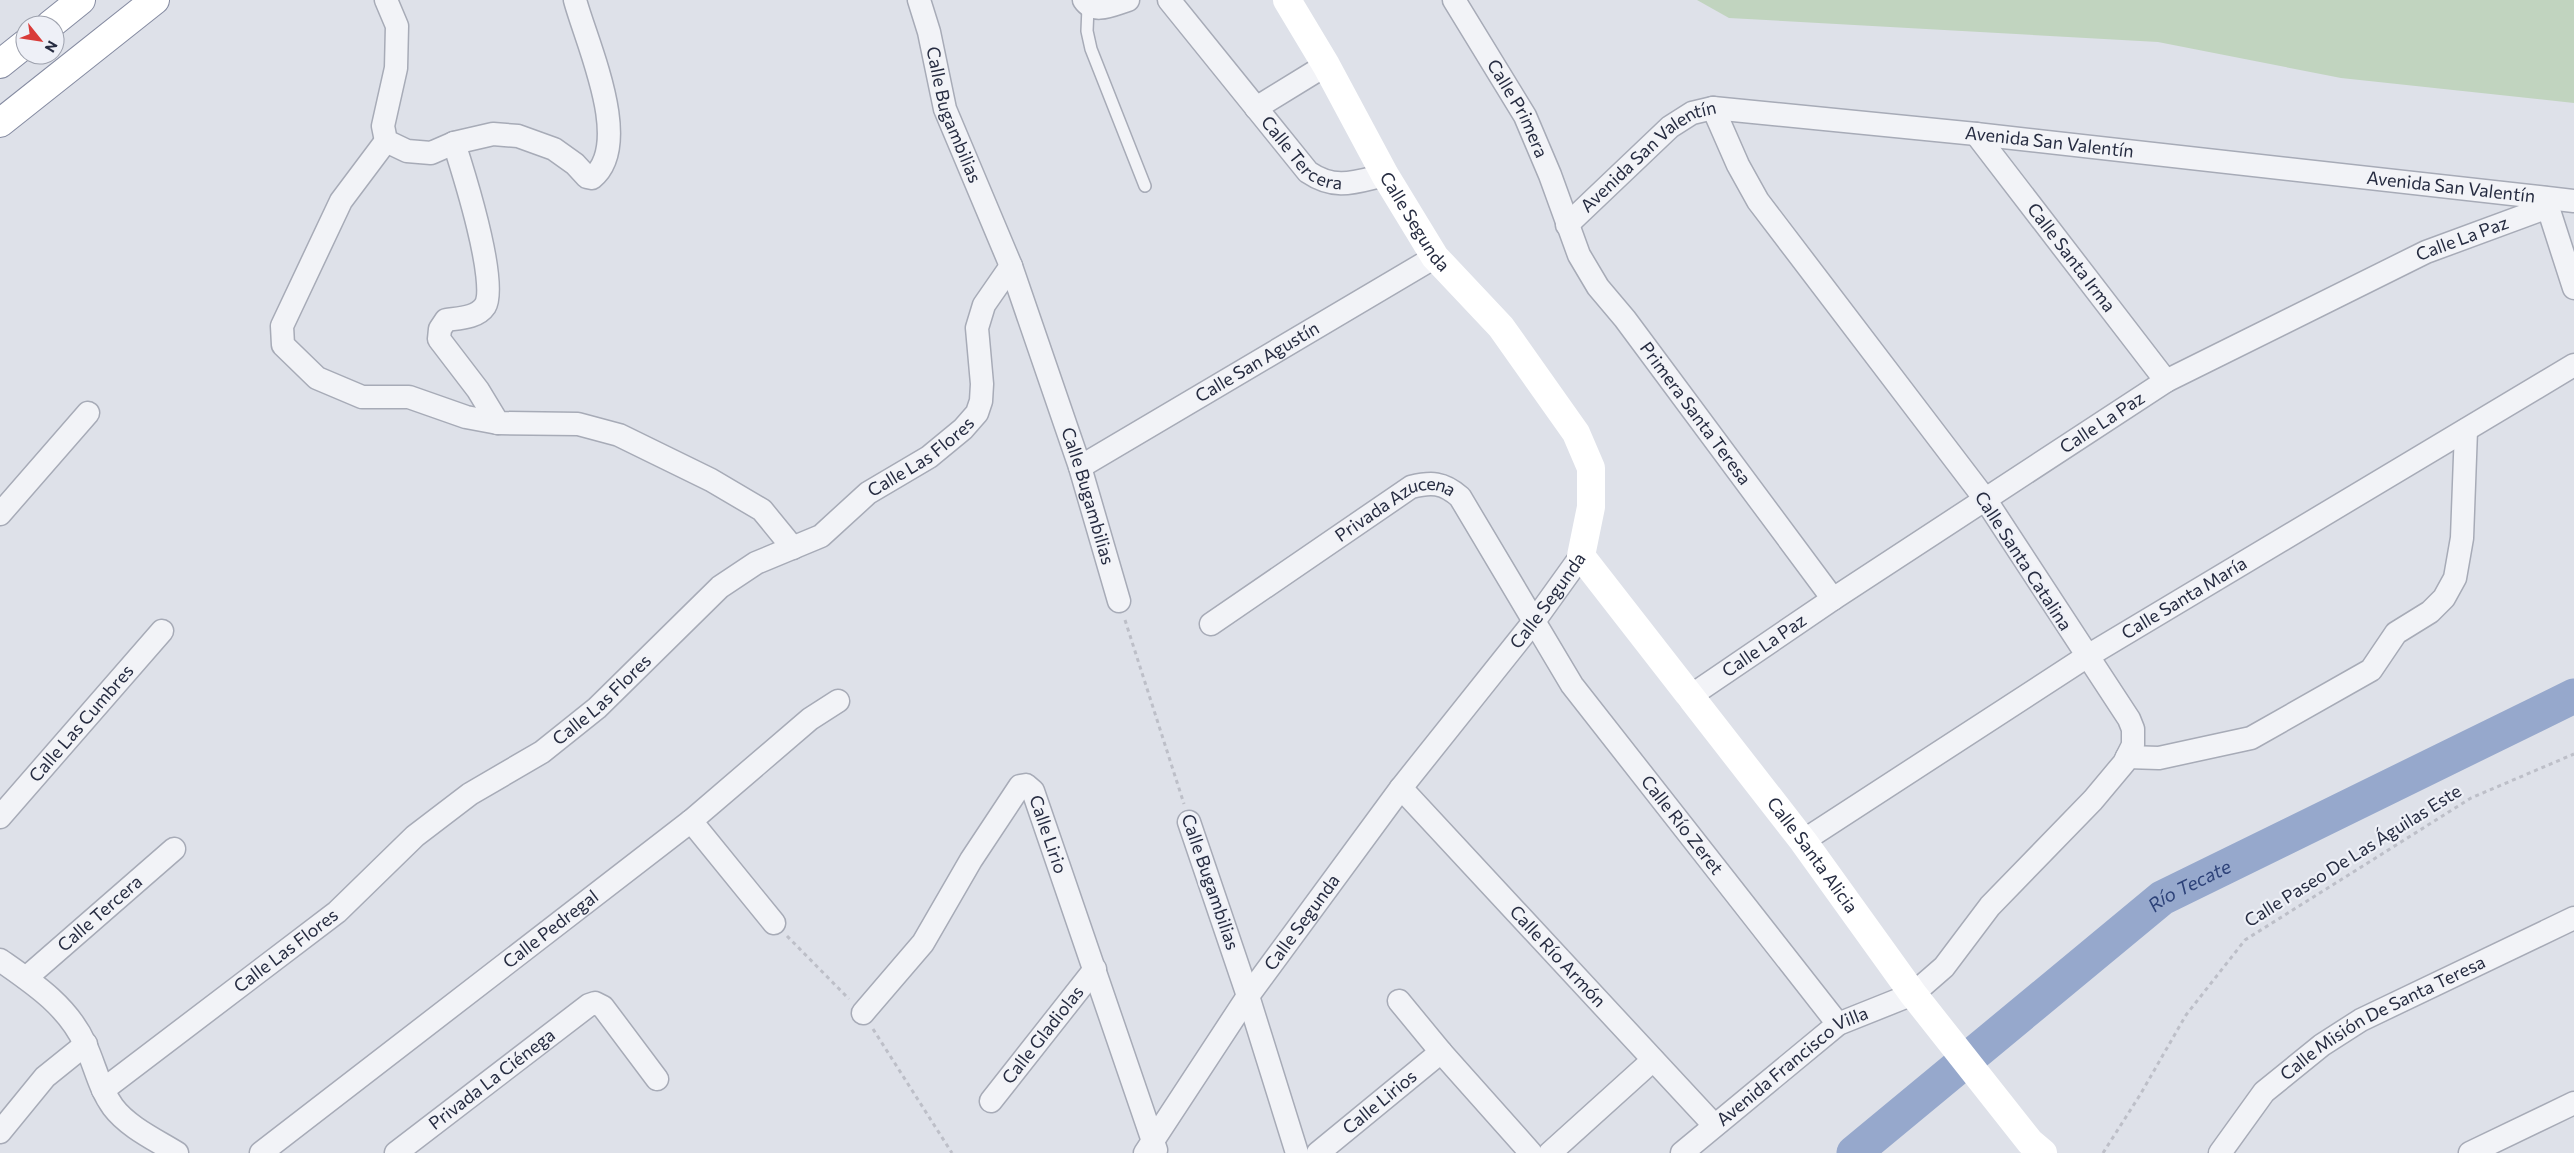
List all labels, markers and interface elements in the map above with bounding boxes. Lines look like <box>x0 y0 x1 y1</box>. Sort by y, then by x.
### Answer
north arrow <box>15 15 65 65</box>
text: N <box>42 38 62 56</box>
street label: Calle Bugambilias <box>922 44 987 186</box>
street label: Calle Primera <box>1483 55 1553 161</box>
street label: Avenida San Valentín <box>1575 96 1718 216</box>
street label: Calle Tercera <box>1257 111 1343 194</box>
street label: Avenida San Valentín <box>1964 121 2135 162</box>
street label: Avenida San Valentín <box>2365 166 2537 207</box>
street label: Calle Segunda <box>1376 167 1455 276</box>
street label: Calle Santa Irma <box>2023 198 2121 316</box>
street label: Calle La Paz <box>2412 211 2511 265</box>
street label: Calle San Agustín <box>1191 316 1323 406</box>
street label: Primera Santa Teresa <box>1636 337 1756 489</box>
street label: Calle La Paz <box>2055 386 2148 458</box>
street label: Calle Las Flores <box>863 412 978 501</box>
street label: Calle Bugambilias <box>1057 424 1120 567</box>
street label: Privada Azucena <box>1330 472 1460 546</box>
street label: Calle Santa Catalina <box>1971 487 2077 634</box>
street label: Calle Segunda <box>1505 548 1590 653</box>
street label: Calle Santa María <box>2117 551 2250 643</box>
street label: Calle La Paz <box>1717 609 1810 681</box>
street label: Calle Las Flores <box>548 649 655 749</box>
street label: Calle Las Cumbres <box>24 660 138 786</box>
street label: Calle Río Zeret <box>1637 770 1728 878</box>
street label: Calle Paseo De Las Águilas Este <box>2240 779 2465 931</box>
street label: Calle Lirio <box>1025 792 1072 876</box>
street label: Calle Santa Alicia <box>1763 792 1863 917</box>
street label: Calle Bugambilias <box>1177 811 1245 953</box>
water label: Río Tecate <box>2143 854 2234 916</box>
street label: Calle Tercera <box>52 870 146 956</box>
street label: Calle Segunda <box>1259 870 1344 974</box>
street label: Calle Pedregal <box>498 885 602 972</box>
street label: Calle Río Armón <box>1506 900 1611 1011</box>
street label: Calle Las Flores <box>229 903 342 997</box>
street label: Calle Misión De Santa Teresa <box>2275 950 2489 1085</box>
street label: Calle Gladiolas <box>997 981 1088 1088</box>
street label: Avenida Francisco Villa <box>1711 1001 1871 1130</box>
street label: Privada La Ciénega <box>424 1023 559 1134</box>
street label: Calle Lirios <box>1338 1065 1421 1138</box>

